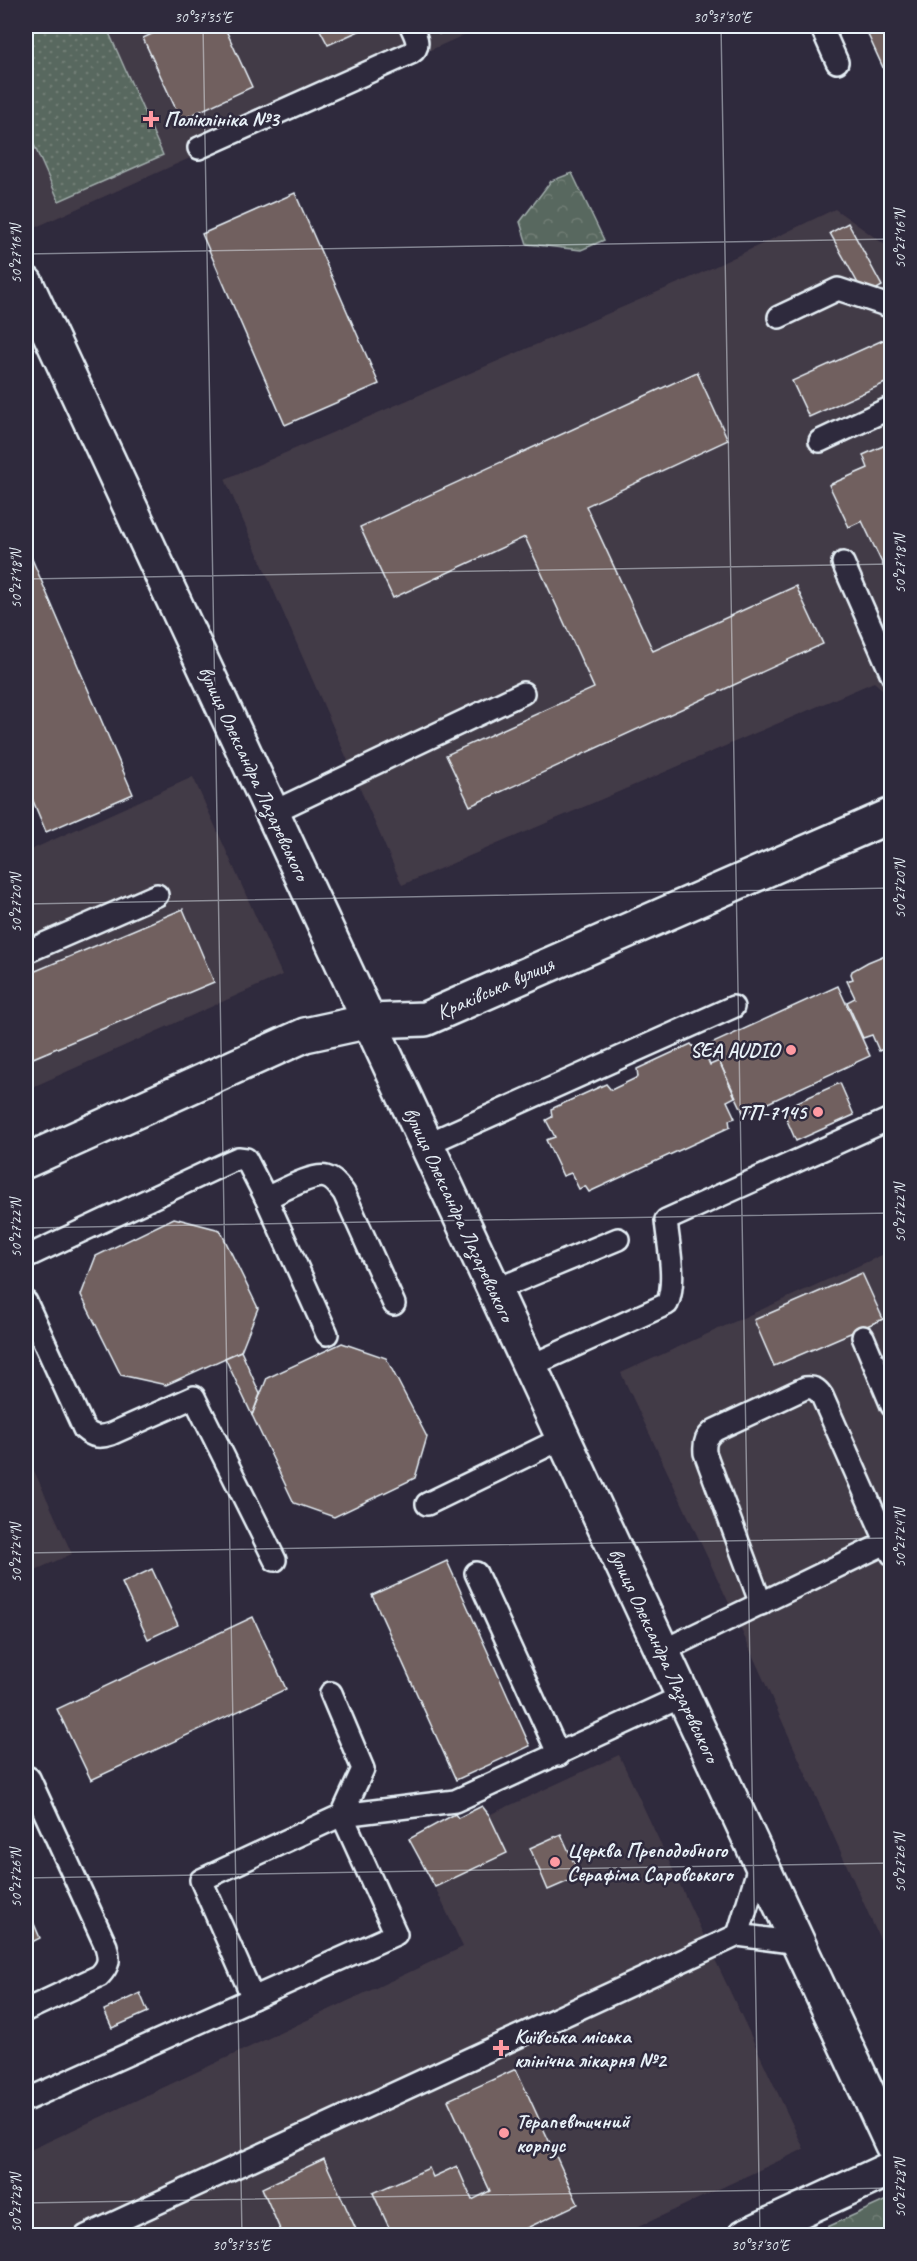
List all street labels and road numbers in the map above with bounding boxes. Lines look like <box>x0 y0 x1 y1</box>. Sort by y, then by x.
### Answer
street label: вулиця Олександра Лазаревського <box>192 662 316 887</box>
street label: Краківська вулиця <box>432 950 559 1025</box>
street label: вулиця Олександра Лазаревського <box>397 1103 521 1328</box>
street label: вулиця Олександра Лазаревського <box>602 1544 726 1769</box>

